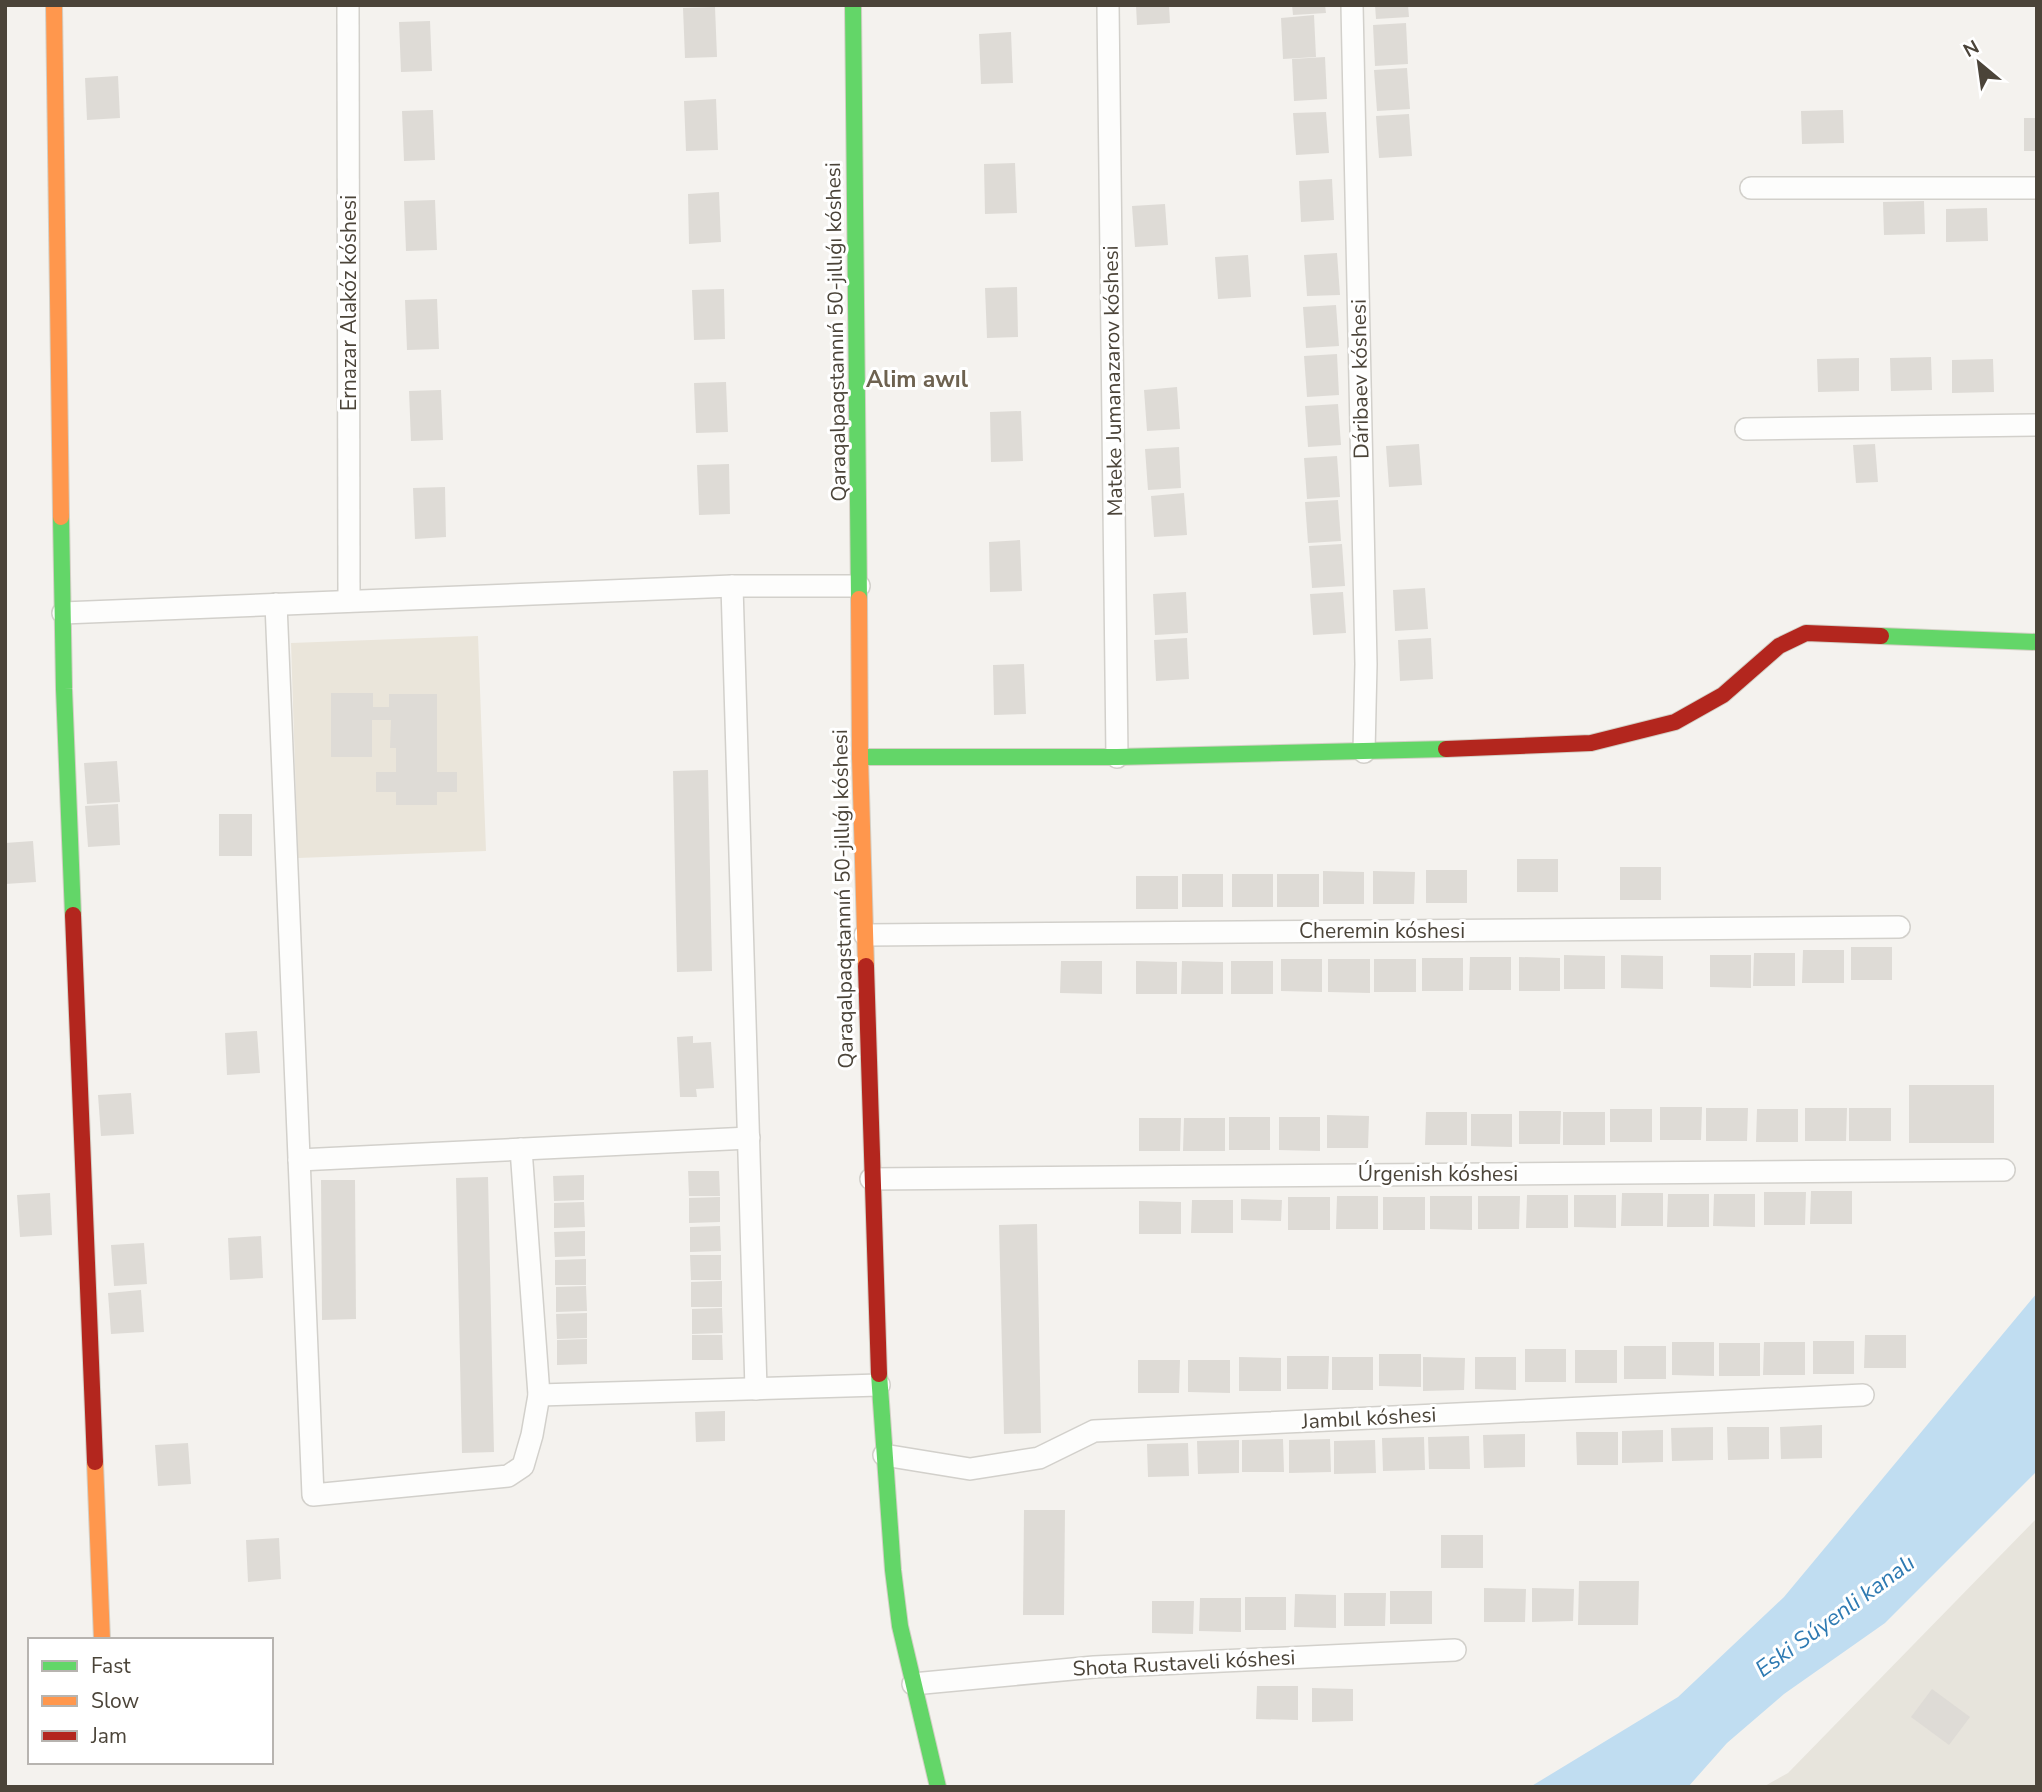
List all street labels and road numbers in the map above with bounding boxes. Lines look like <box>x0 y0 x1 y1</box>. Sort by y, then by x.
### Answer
street label: Qaraqalpaqstannıń 50-jıllıǵı kóshesi <box>819 162 853 502</box>
street label: Ernazar Alakóz kóshesi <box>335 195 363 411</box>
street label: Mateke Jumanazarov kóshesi <box>1097 245 1129 517</box>
street label: Dáribaev kóshesi <box>1345 299 1375 459</box>
street label: Qaraqalpaqstannıń 50-jıllıǵı kóshesi <box>826 729 860 1069</box>
street label: Cheremin kóshesi <box>1299 917 1465 945</box>
street label: Úrgenish kóshesi <box>1358 1160 1518 1188</box>
street label: Jambıl kóshesi <box>1300 1400 1437 1436</box>
street label: Shota Rustaveli kóshesi <box>1072 1643 1296 1683</box>

